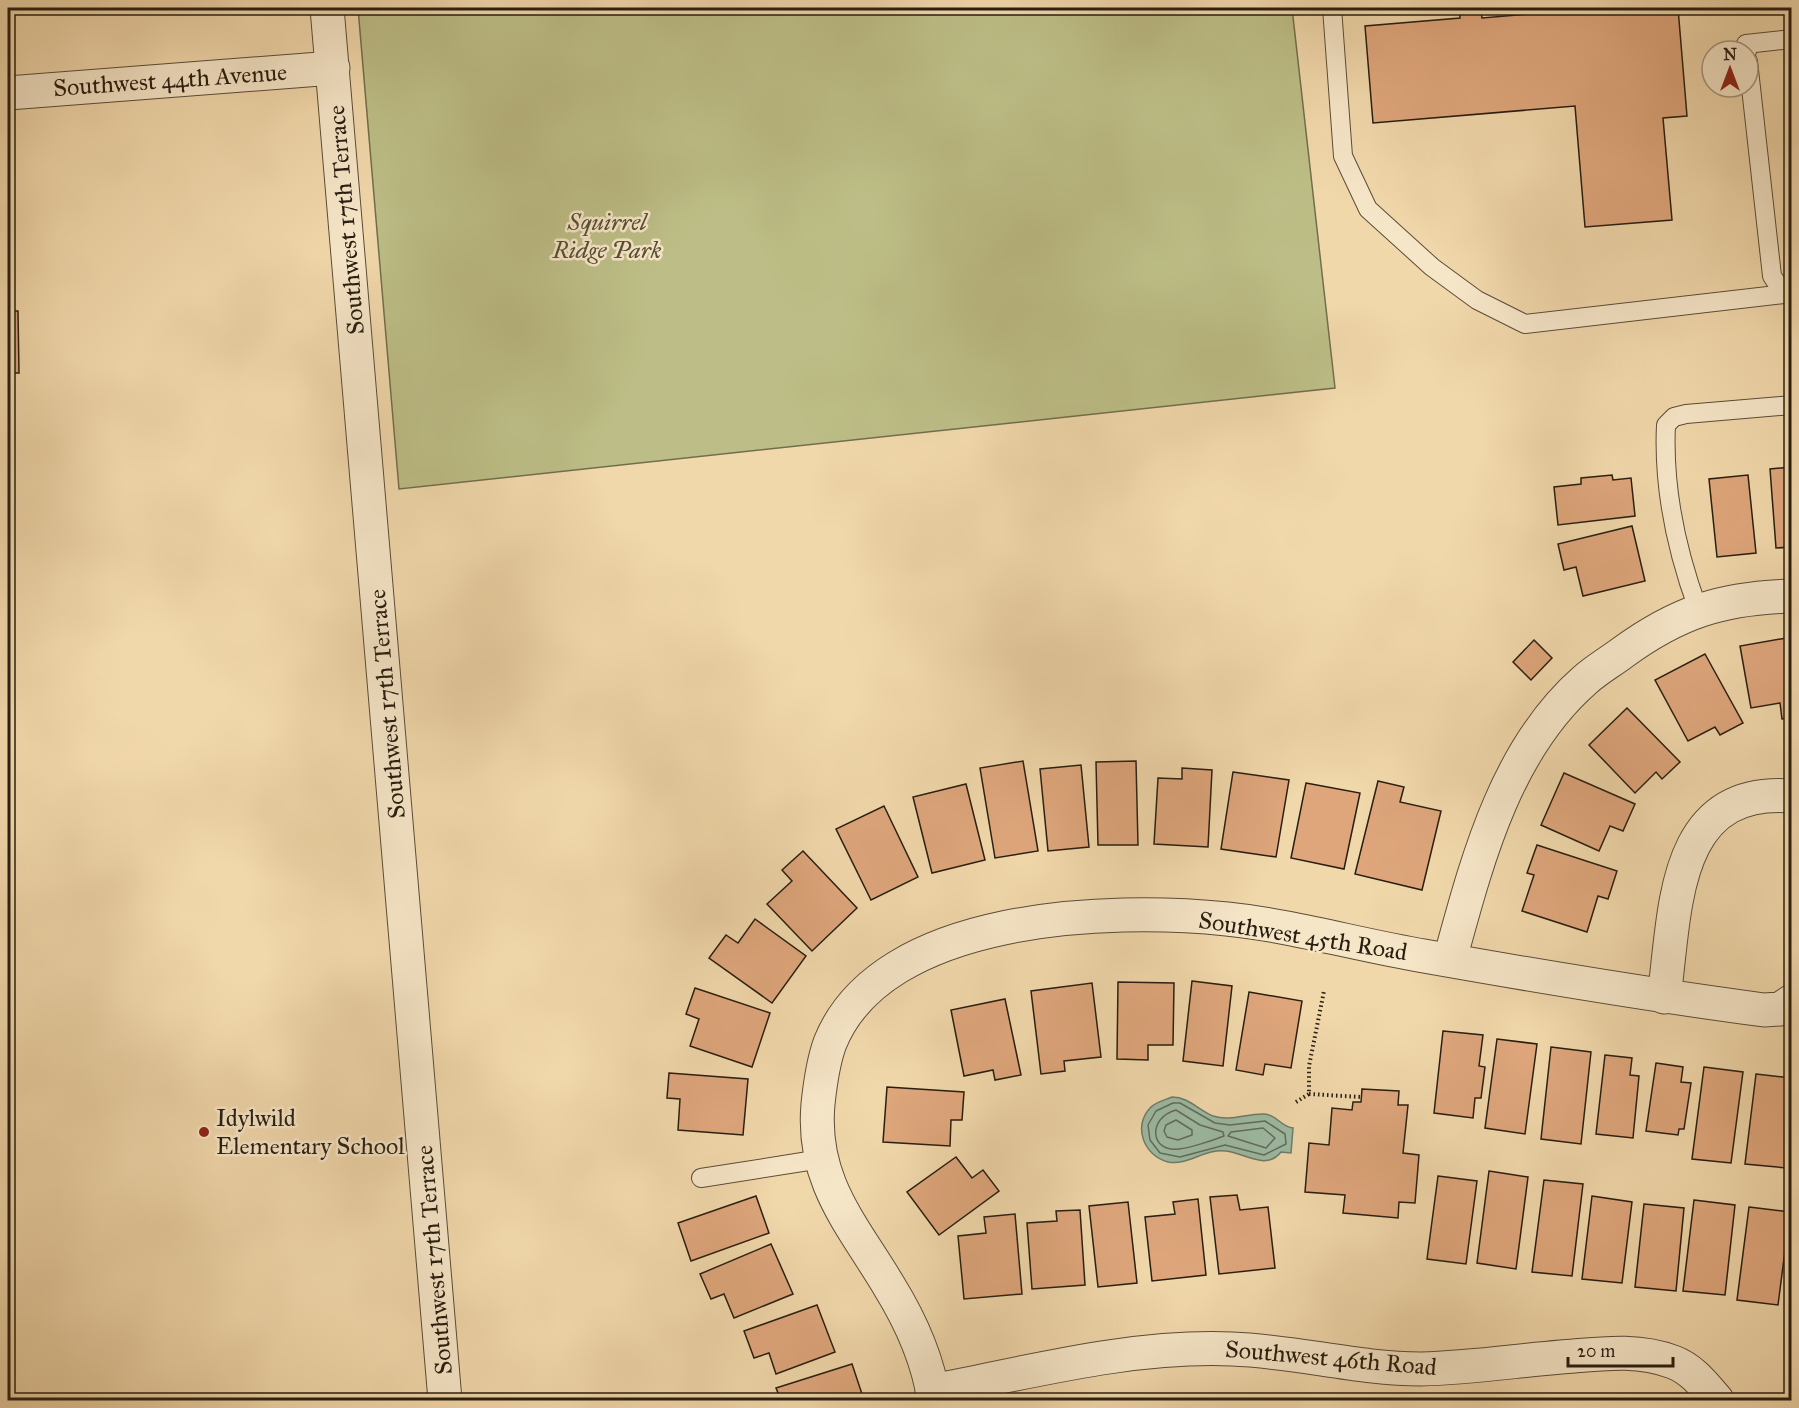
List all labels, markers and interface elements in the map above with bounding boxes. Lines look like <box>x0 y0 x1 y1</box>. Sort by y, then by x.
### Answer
north arrow <box>1700 39 1760 99</box>
text: N <box>1723 45 1737 64</box>
street label: Southwest 44th Avenue <box>52 57 288 103</box>
street label: Southwest 17th Terrace <box>321 104 371 336</box>
park label: Squirrel Ridge Park <box>552 207 662 265</box>
street label: Southwest 17th Terrace <box>362 588 412 820</box>
street label: Southwest 45th Road <box>1196 905 1410 967</box>
place label: Idylwild Elementary School <box>216 1103 405 1161</box>
marker: Idylwild Elementary School <box>197 1125 211 1139</box>
street label: Southwest 17th Terrace <box>409 1144 459 1376</box>
scale bar <box>1568 1330 1673 1368</box>
street label: Southwest 46th Road <box>1224 1334 1438 1382</box>
text: 20 m <box>1577 1340 1615 1362</box>

